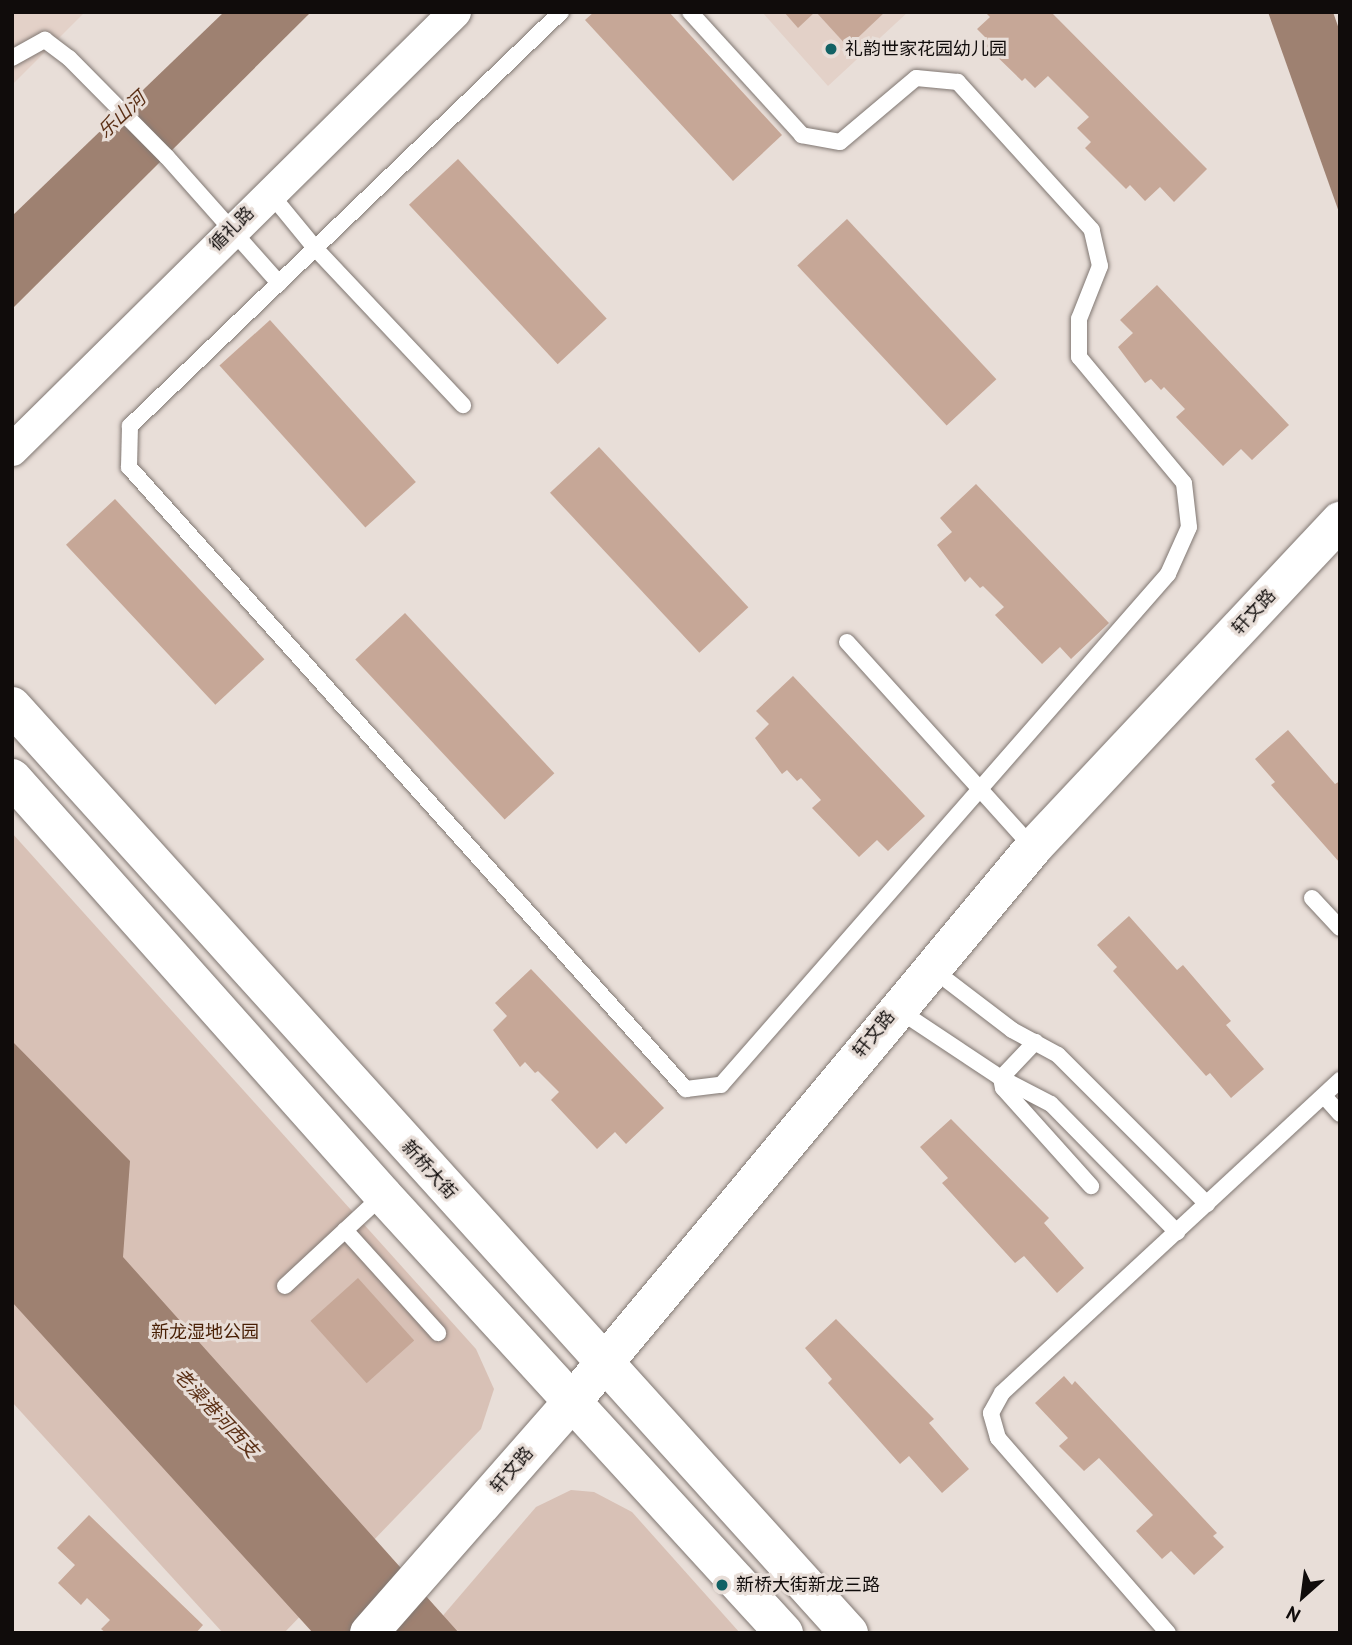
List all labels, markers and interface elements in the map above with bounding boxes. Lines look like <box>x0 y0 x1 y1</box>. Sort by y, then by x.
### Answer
place label: 礼韵世家花园幼儿园 <box>845 38 1007 60</box>
marker: 礼韵世家花园幼儿园 <box>823 41 839 57</box>
water label: 乐山河 <box>93 87 151 143</box>
street label: 循礼路 <box>205 202 259 256</box>
street label: 轩文路 <box>1228 585 1280 639</box>
street label: 轩文路 <box>849 1006 899 1062</box>
street label: 新桥大街 <box>397 1136 461 1204</box>
park label: 新龙湿地公园 <box>151 1321 259 1343</box>
water label: 老澡港河西支 <box>169 1364 263 1462</box>
street label: 轩文路 <box>486 1443 538 1497</box>
north arrow <box>1268 1561 1338 1631</box>
place label: 新桥大街新龙三路 <box>736 1574 880 1596</box>
marker: 新桥大街新龙三路 <box>714 1577 730 1593</box>
text: N <box>1282 1601 1304 1628</box>

